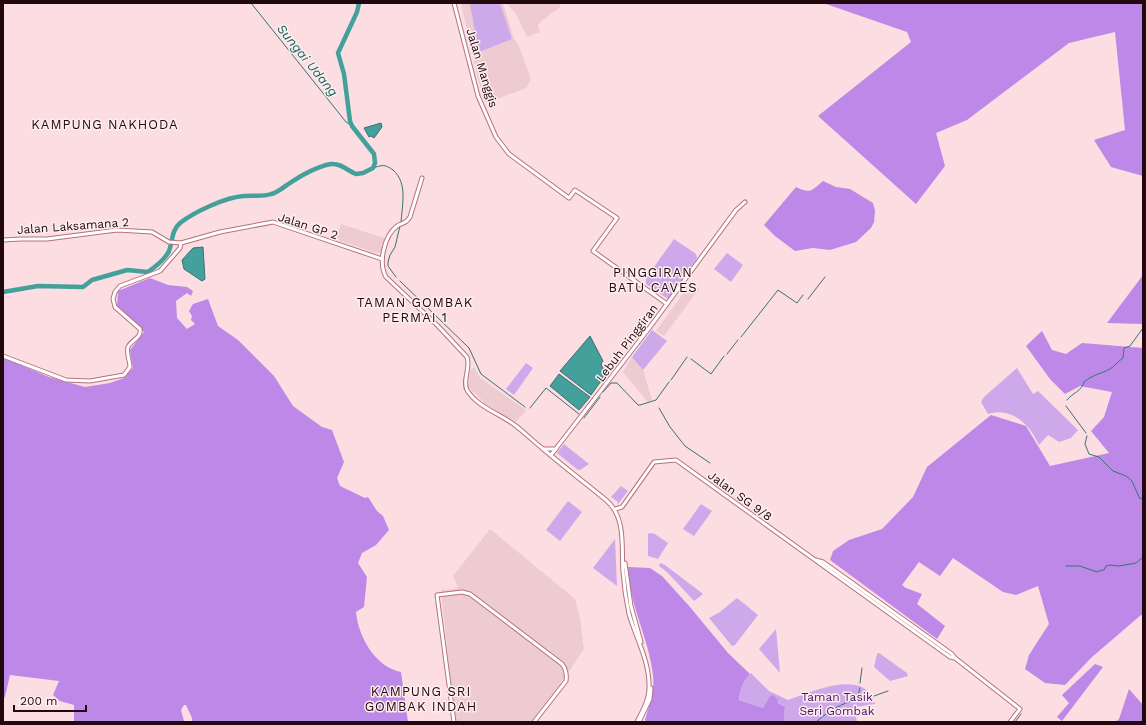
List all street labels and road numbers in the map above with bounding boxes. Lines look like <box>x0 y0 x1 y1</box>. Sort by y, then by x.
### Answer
street label: Jalan Manggis <box>463 27 501 109</box>
street label: Jalan GP 2 <box>276 210 340 242</box>
street label: Jalan Laksamana 2 <box>16 215 130 237</box>
street label: Lebuh Pinggiran <box>593 302 661 384</box>
street label: Jalan SG 9/8 <box>705 468 775 524</box>

